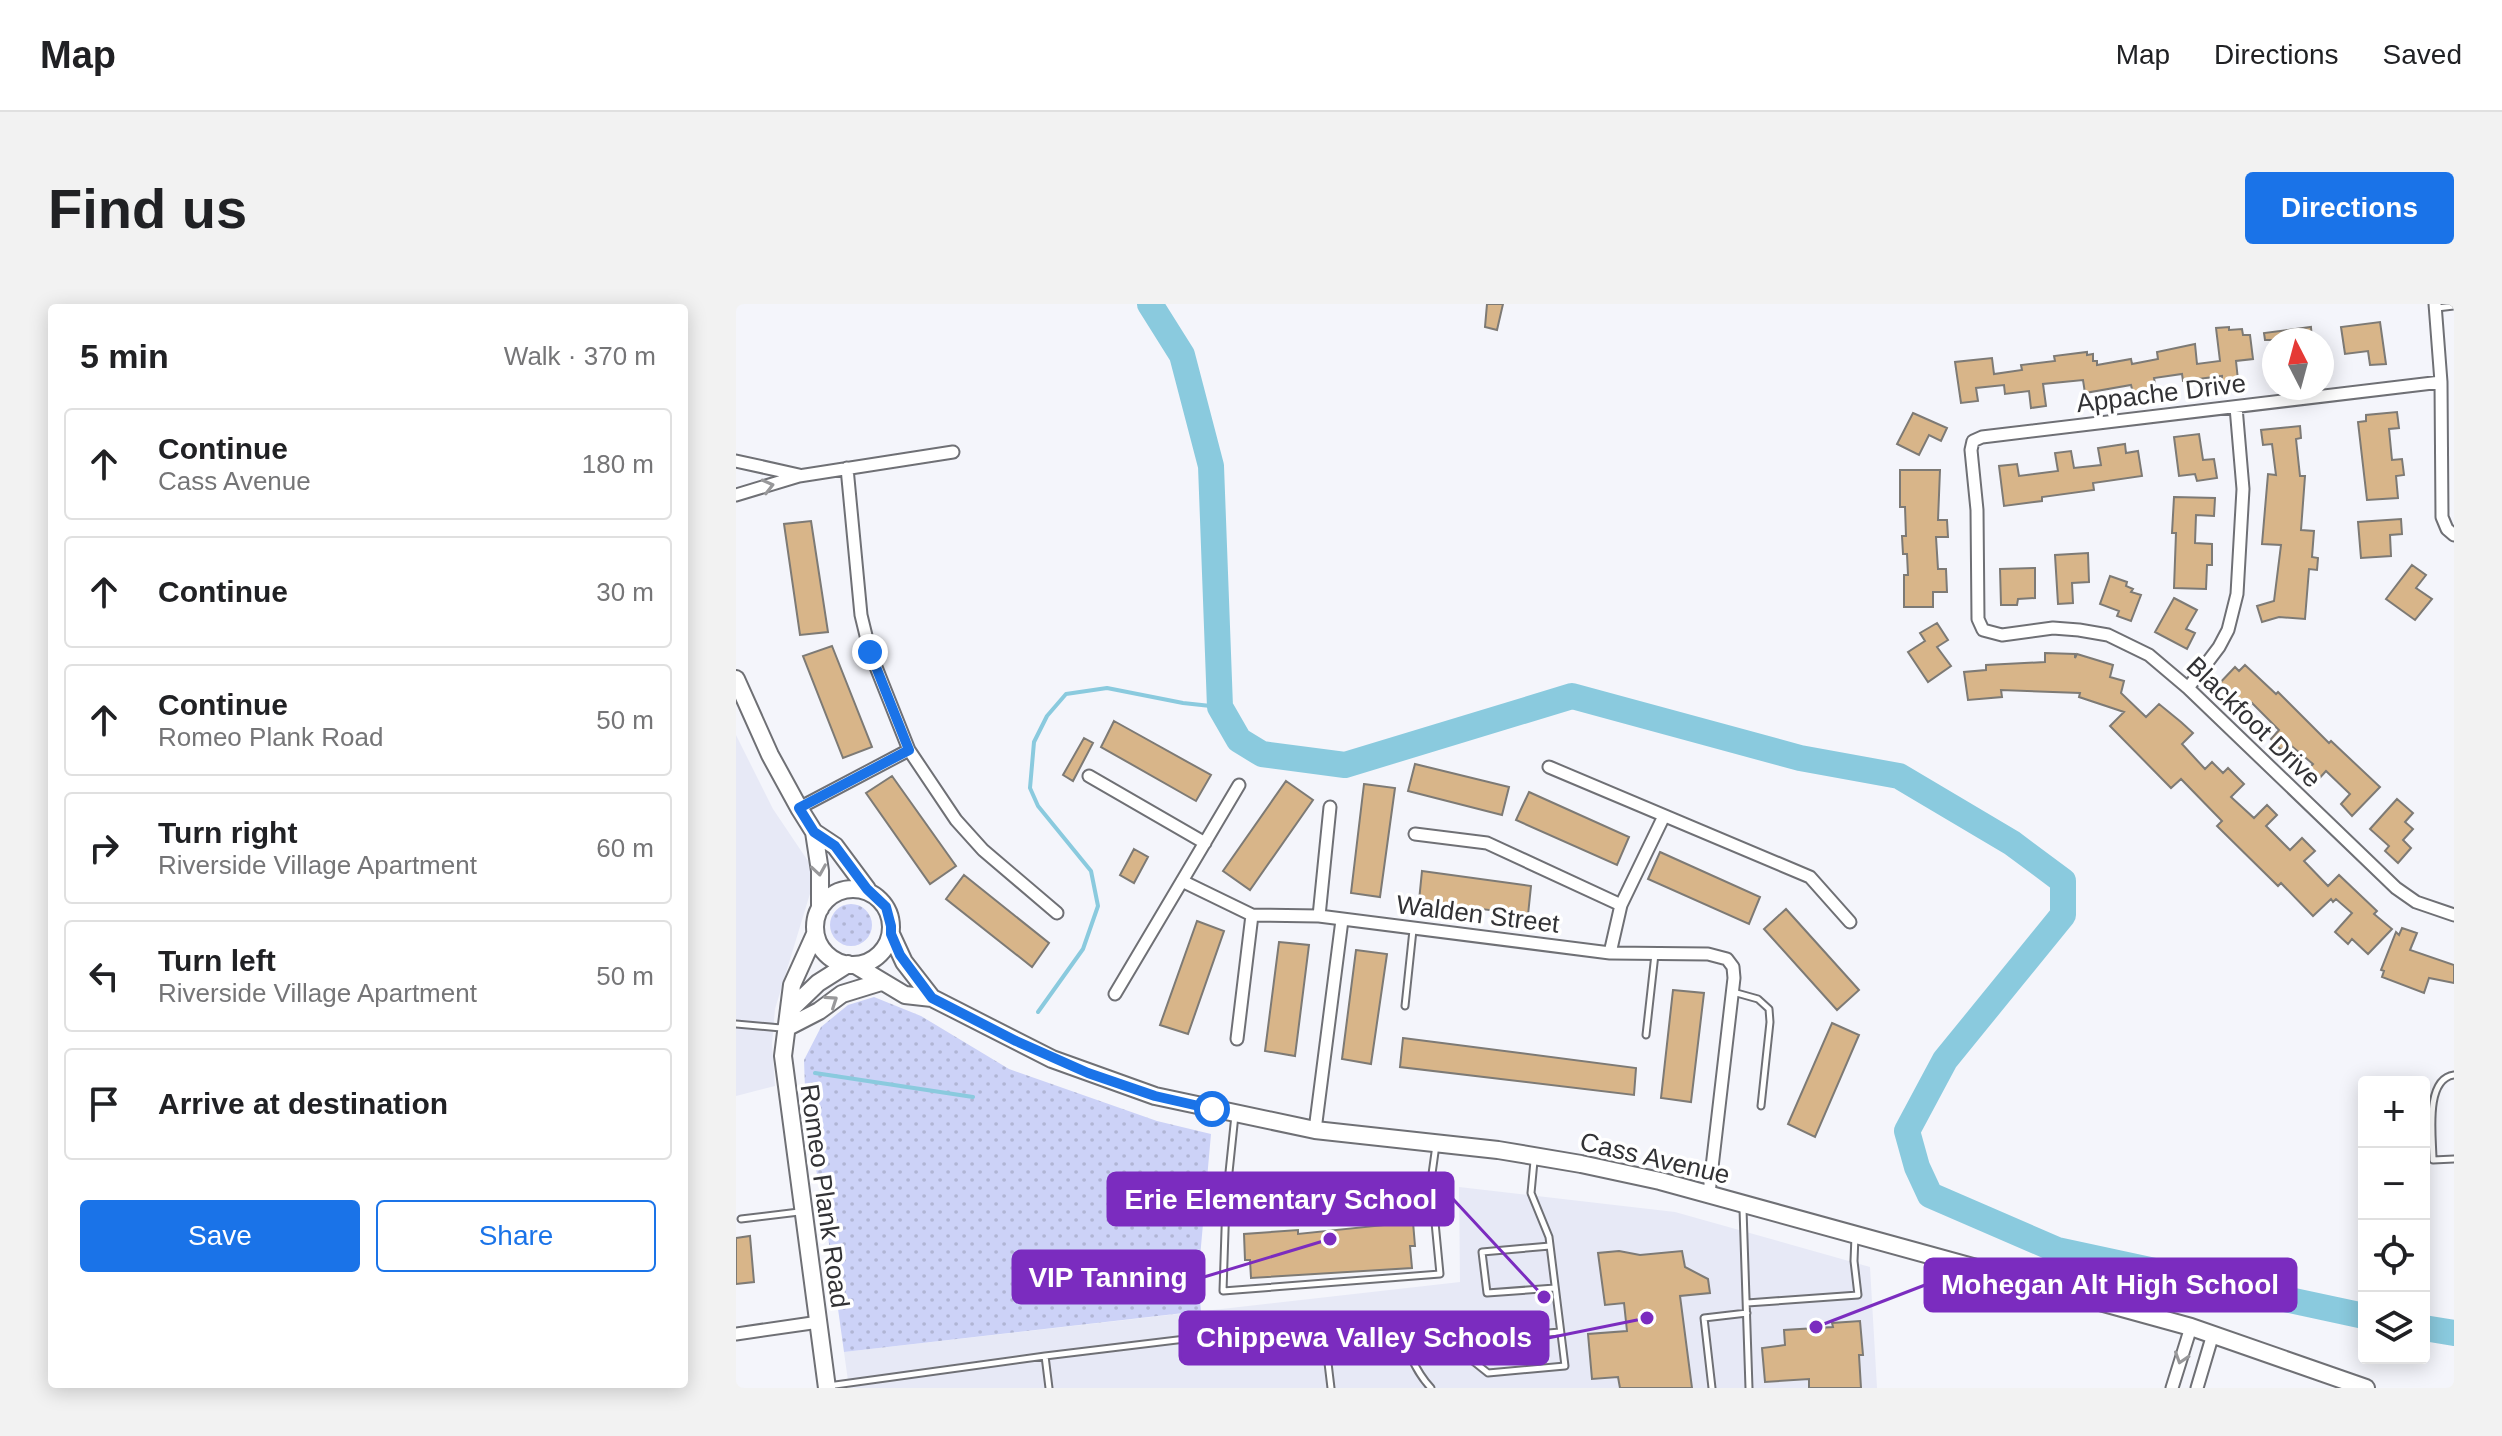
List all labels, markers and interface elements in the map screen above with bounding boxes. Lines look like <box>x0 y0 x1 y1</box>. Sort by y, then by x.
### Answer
text: Map <box>40 34 116 76</box>
text: Map <box>2116 39 2170 70</box>
text: Directions <box>2214 39 2339 70</box>
text: Saved <box>2383 39 2462 70</box>
button: Directions <box>2245 172 2454 244</box>
text: Find us <box>48 177 247 240</box>
north arrow <box>2262 328 2334 400</box>
text: 5 min <box>80 337 169 375</box>
text: Walk · 370 m <box>504 341 656 371</box>
street label: Appache Drive <box>2075 368 2247 418</box>
text: Continue <box>158 432 288 465</box>
icon: ahead <box>82 442 126 486</box>
text: 180 m <box>582 449 654 479</box>
text: Cass Avenue <box>158 466 311 496</box>
one-way arrow <box>760 478 774 495</box>
icon: ahead <box>82 570 126 614</box>
text: Continue <box>158 575 288 608</box>
text: 30 m <box>596 577 654 607</box>
route end <box>852 634 888 670</box>
street label: Blackfoot Drive <box>2181 650 2327 794</box>
text: Continue <box>158 688 288 721</box>
icon: ahead <box>82 698 126 742</box>
text: 50 m <box>596 705 654 735</box>
text: Romeo Plank Road <box>158 722 383 752</box>
text: Turn right <box>158 816 297 849</box>
icon: right <box>82 826 126 870</box>
text: 60 m <box>596 833 654 863</box>
text: Riverside Village Apartment <box>158 850 477 880</box>
one-way arrow <box>810 863 827 877</box>
street label: Walden Street <box>1395 889 1562 939</box>
text: Turn left <box>158 944 276 977</box>
icon: left <box>82 954 126 998</box>
text: 50 m <box>596 961 654 991</box>
text: Riverside Village Apartment <box>158 978 477 1008</box>
one-way arrow <box>824 996 838 1011</box>
map controls <box>2358 1076 2430 1364</box>
button: + <box>2358 1076 2430 1148</box>
icon: arrive <box>82 1082 126 1126</box>
street label: Romeo Plank Road <box>794 1082 856 1310</box>
text: Arrive at destination <box>158 1087 448 1120</box>
route start <box>1194 1091 1230 1127</box>
street label: Cass Avenue <box>1577 1126 1733 1190</box>
button: − <box>2358 1148 2430 1220</box>
callout: Erie Elementary School <box>1108 1173 1453 1225</box>
text: Erie Elementary School <box>1125 1184 1437 1215</box>
button: Save <box>80 1200 360 1272</box>
button: Share <box>376 1200 656 1272</box>
button: locate <box>2358 1220 2430 1292</box>
callout: VIP Tanning <box>1013 1251 1204 1303</box>
callout: Mohegan Alt High School <box>1925 1259 2296 1311</box>
text: VIP Tanning <box>1028 1262 1188 1293</box>
text: Mohegan Alt High School <box>1941 1269 2279 1300</box>
button: layers <box>2358 1292 2430 1364</box>
callout: Chippewa Valley Schools <box>1180 1312 1548 1364</box>
text: Chippewa Valley Schools <box>1196 1322 1532 1353</box>
one-way arrow <box>2174 1350 2190 1364</box>

